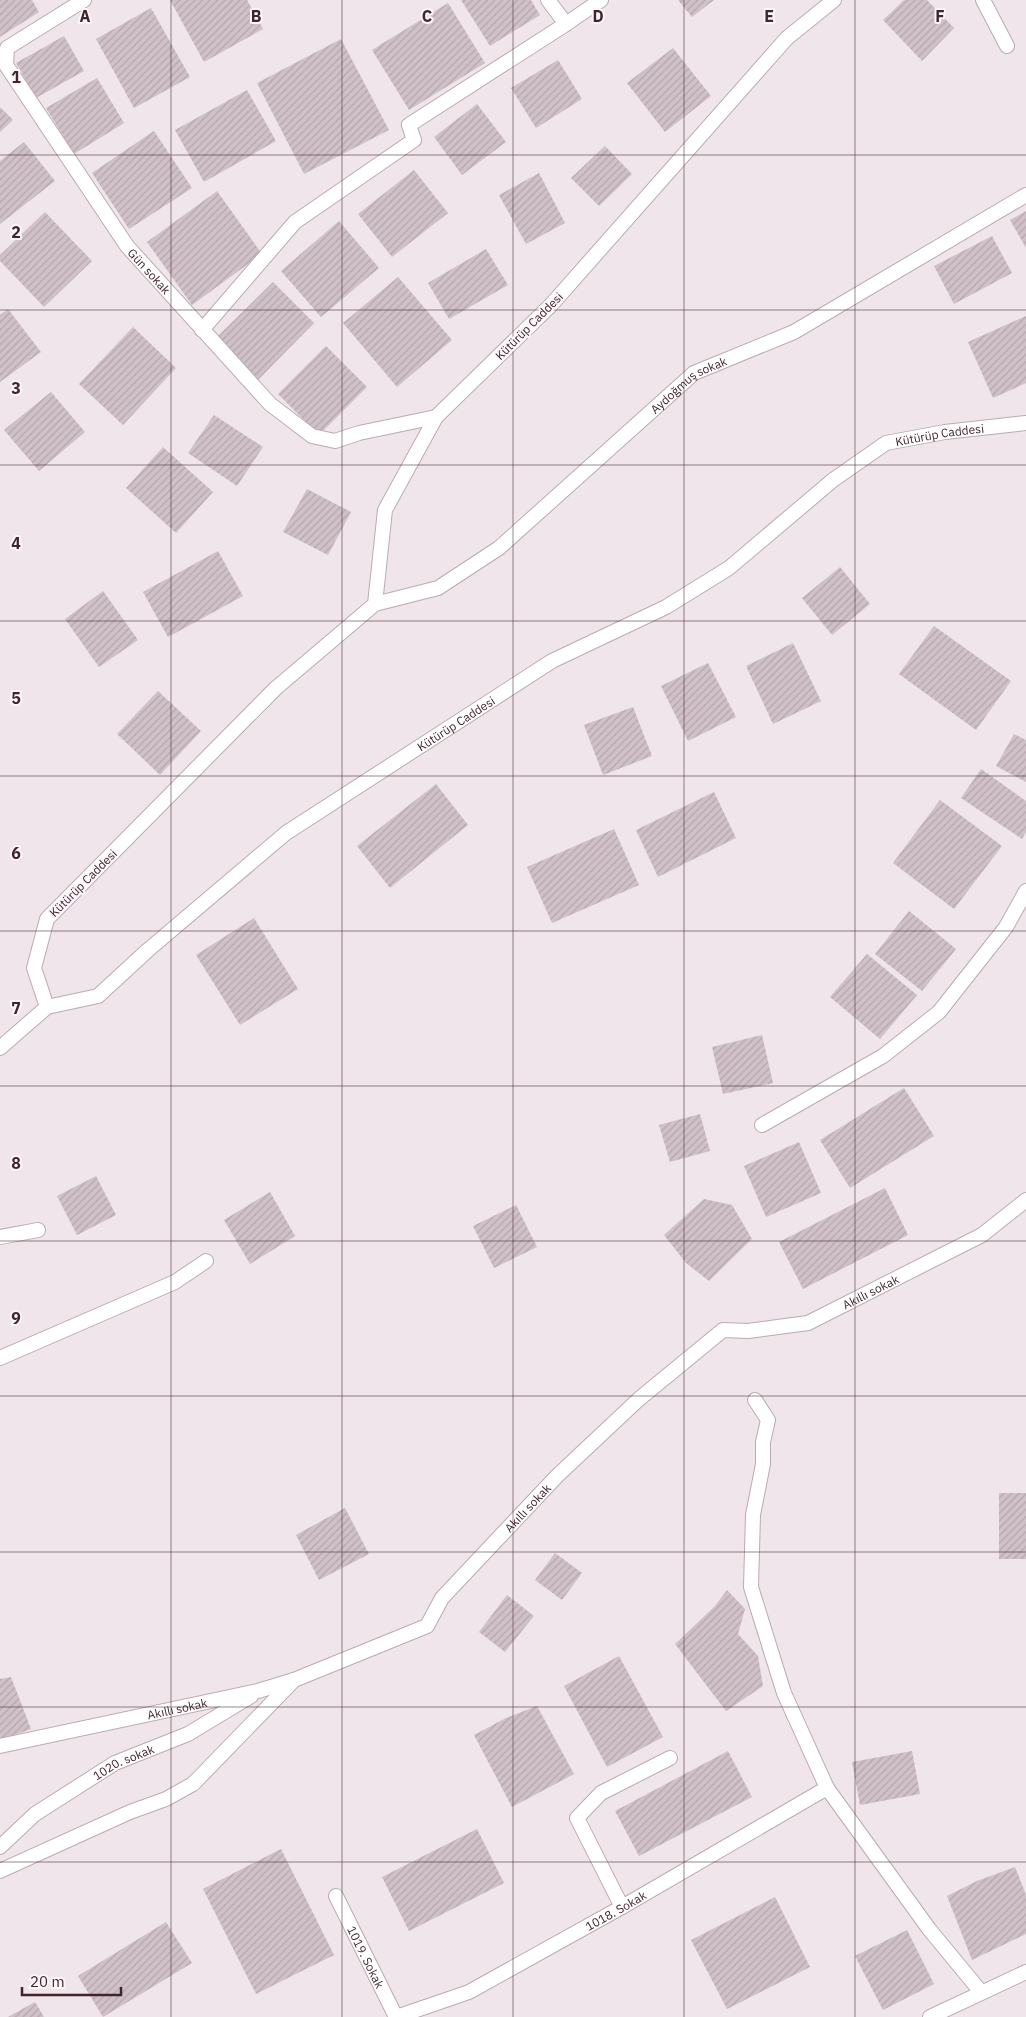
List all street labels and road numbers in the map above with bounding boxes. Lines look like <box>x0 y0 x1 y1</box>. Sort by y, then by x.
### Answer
street label: Gün sokak <box>125 245 174 297</box>
street label: Kütürüp Caddesi <box>492 289 566 363</box>
street label: Aydoğmuş sokak <box>647 353 730 416</box>
street label: Kütürüp Caddesi <box>894 420 985 449</box>
street label: Kütürüp Caddesi <box>414 693 497 754</box>
street label: Kütürüp Caddesi <box>46 846 120 920</box>
street label: Akıllı sokak <box>840 1271 902 1312</box>
street label: Akıllı sokak <box>501 1480 554 1535</box>
street label: Akıllı sokak <box>146 1694 209 1722</box>
street label: 1020. sokak <box>90 1741 157 1783</box>
street label: 1018. Sokak <box>583 1887 649 1933</box>
street label: 1019. Sokak <box>344 1923 388 1991</box>

